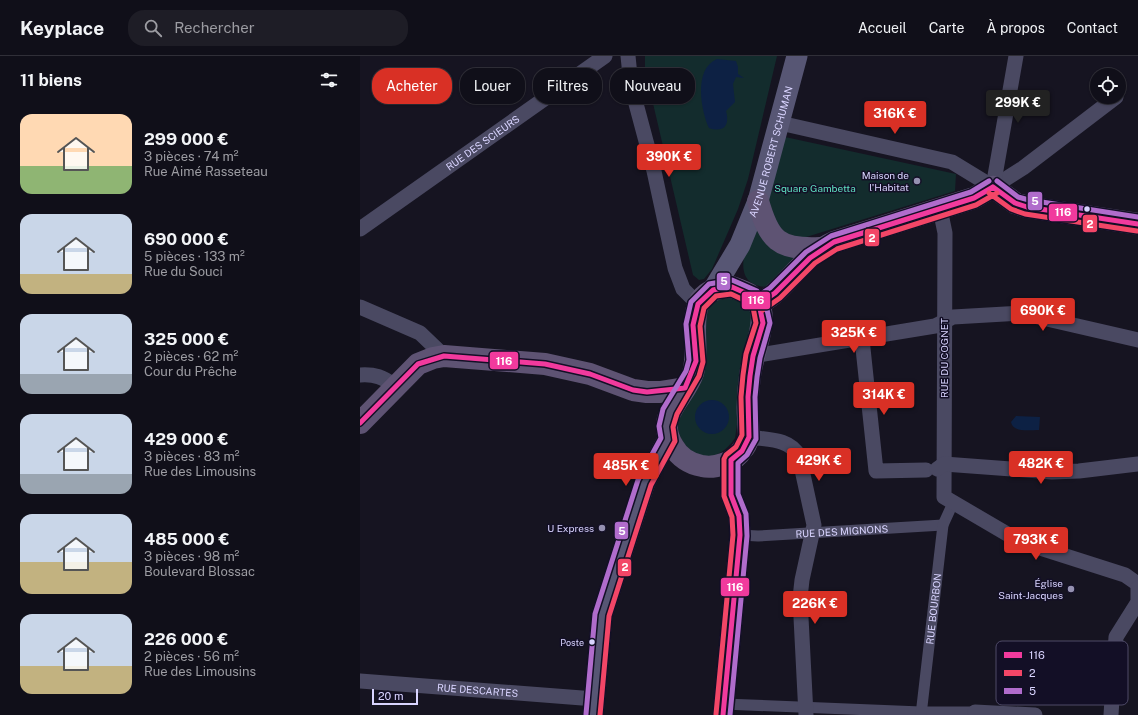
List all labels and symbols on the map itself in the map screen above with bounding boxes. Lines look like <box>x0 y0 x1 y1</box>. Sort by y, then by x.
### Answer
street label: AVENUE ROBERT SCHUMAN <box>746 85 795 219</box>
pin: 299K € <box>985 90 1051 124</box>
pin: 316K € <box>862 101 928 135</box>
street label: RUE DES SCIEURS <box>443 112 522 173</box>
pin: 390K € <box>636 144 702 178</box>
place label: Maison de l'Habitat <box>862 169 909 193</box>
marker: Maison de l'Habitat <box>912 176 922 186</box>
park label: Square Gambetta <box>774 182 856 194</box>
line badge: 5 <box>1027 191 1043 211</box>
text: 5 <box>1031 195 1039 207</box>
line badge: 116 <box>1048 203 1078 222</box>
unlabelled marker <box>1082 204 1092 214</box>
text: 116 <box>1055 206 1071 218</box>
line badge: 2 <box>1082 214 1098 233</box>
text: 2 <box>1087 218 1094 230</box>
line badge: 2 <box>864 228 880 247</box>
text: 2 <box>869 232 876 244</box>
line badge: 5 <box>716 272 731 291</box>
text: 5 <box>720 275 728 287</box>
line badge: 116 <box>741 291 771 310</box>
text: 116 <box>748 294 764 306</box>
pin: 690K € <box>1010 298 1076 332</box>
street label: RUE DU COGNET <box>938 318 950 398</box>
pin: 325K € <box>821 320 887 354</box>
line badge: 116 <box>489 351 519 370</box>
text: 116 <box>496 355 512 367</box>
pin: 314K € <box>851 382 917 416</box>
pin: 429K € <box>786 448 852 482</box>
pin: 482K € <box>1008 451 1074 485</box>
pin: 485K € <box>593 453 659 487</box>
line badge: 5 <box>614 521 629 540</box>
place label: U Express <box>547 522 594 534</box>
street label: RUE DES MIGNONS <box>795 522 889 540</box>
marker: U Express <box>597 523 607 533</box>
text: 5 <box>618 525 626 537</box>
pin: 793K € <box>1003 527 1069 561</box>
line badge: 2 <box>617 558 632 577</box>
text: 2 <box>622 561 629 573</box>
street label: RUE BOURBON <box>923 572 943 645</box>
line badge: 116 <box>720 577 750 597</box>
place label: Église Saint-Jacques <box>998 577 1063 601</box>
text: 116 <box>727 581 743 593</box>
marker: Église Saint-Jacques <box>1066 584 1076 594</box>
pin: 226K € <box>782 591 848 625</box>
place label: Poste <box>560 637 584 648</box>
marker: Poste <box>587 637 597 647</box>
legend <box>996 641 1128 705</box>
text: 116 <box>1029 649 1045 661</box>
text: 2 <box>1029 667 1036 679</box>
street label: RUE DESCARTES <box>437 681 519 699</box>
text: 5 <box>1029 685 1036 697</box>
scale bar <box>372 687 418 706</box>

